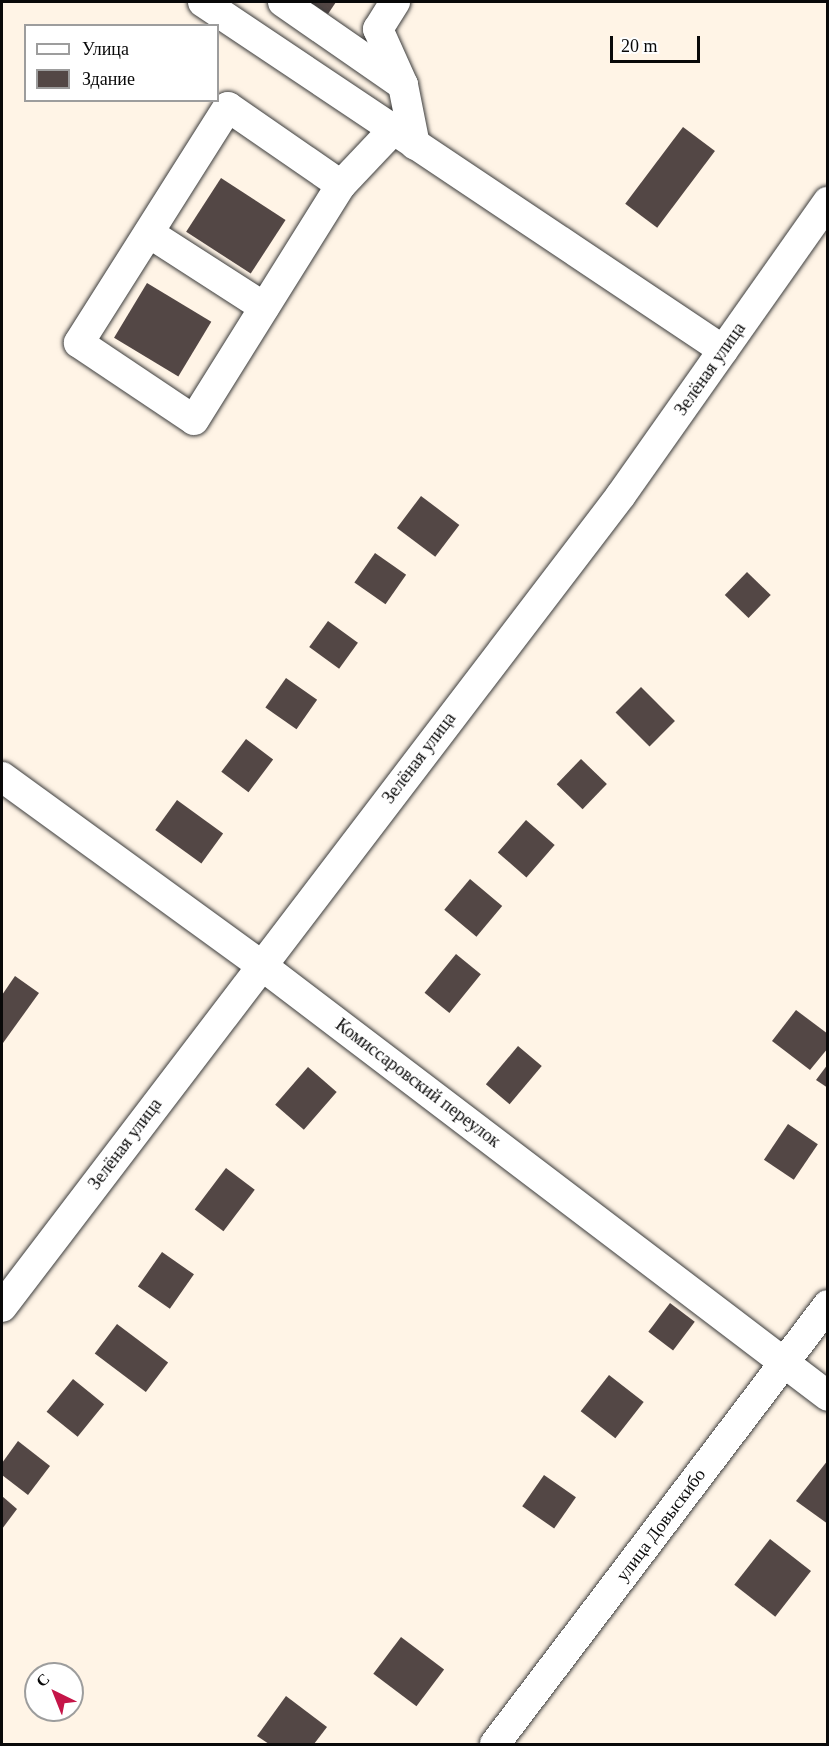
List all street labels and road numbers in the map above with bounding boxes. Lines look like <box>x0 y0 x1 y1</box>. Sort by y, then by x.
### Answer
street label: Зелёная улица <box>670 318 750 420</box>
street label: Зелёная улица <box>378 708 460 808</box>
street label: Комиссаровский переулок <box>331 1014 505 1152</box>
street label: Зелёная улица <box>84 1094 166 1194</box>
street label: улица Довыскибо <box>612 1464 710 1586</box>

